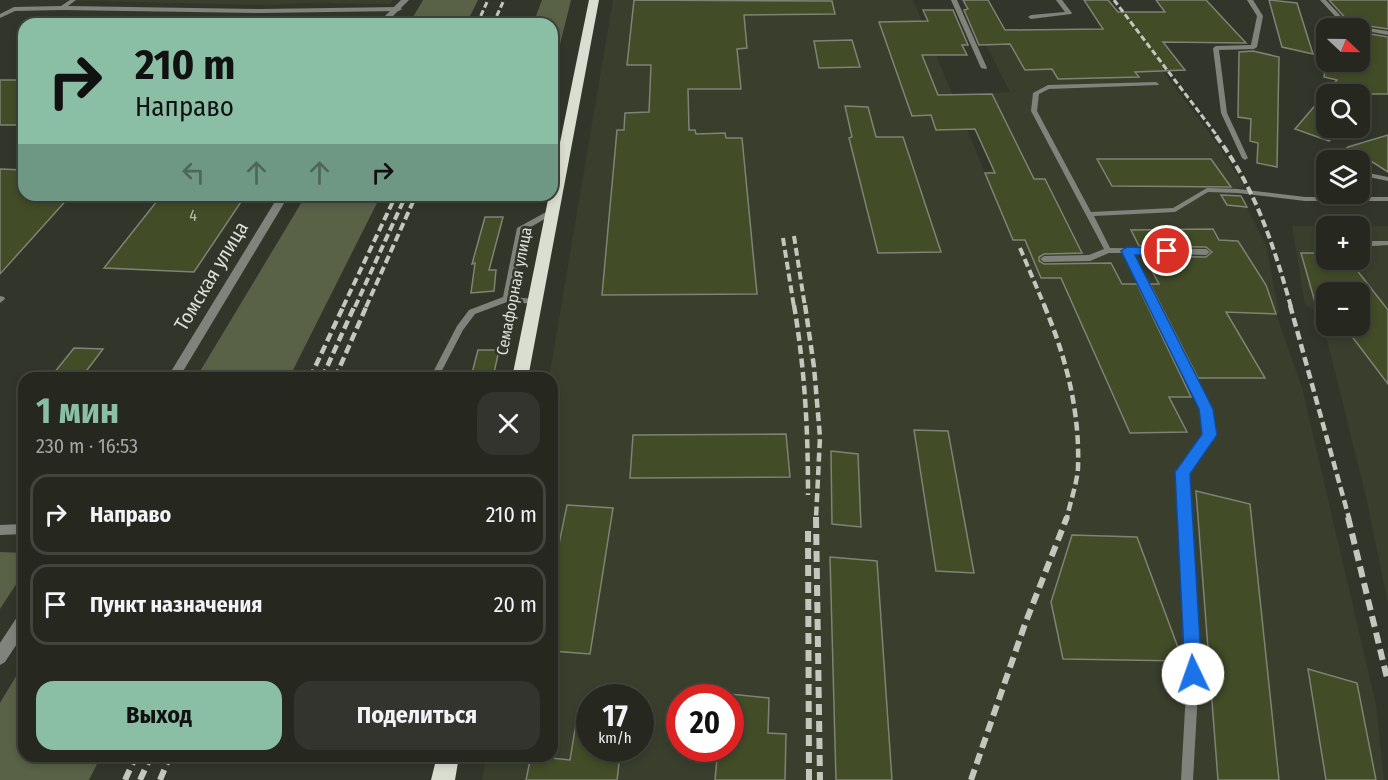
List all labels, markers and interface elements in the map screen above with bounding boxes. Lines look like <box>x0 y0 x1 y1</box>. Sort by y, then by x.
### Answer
north arrow <box>1316 18 1370 72</box>
map controls <box>1316 18 1370 336</box>
text: 210 m <box>135 40 235 90</box>
icon: right <box>36 42 114 120</box>
button: search <box>1316 84 1370 138</box>
text: Направо <box>135 91 234 123</box>
button: layers <box>1316 150 1370 204</box>
icon: left <box>177 156 210 189</box>
icon: ahead <box>240 156 273 189</box>
icon: ahead <box>303 156 336 189</box>
icon: right <box>366 156 399 189</box>
house number: 4 <box>189 206 197 225</box>
button: + <box>1316 216 1370 270</box>
street label: Томская улица <box>169 217 253 335</box>
street label: Семафорная улица <box>492 225 536 357</box>
pin <box>1141 225 1192 276</box>
icon: arrive <box>1150 234 1183 267</box>
button: − <box>1316 282 1370 336</box>
text: 1 мин <box>36 389 119 433</box>
button: close <box>477 392 540 455</box>
text: 230 m · 16:53 <box>36 434 138 458</box>
icon: right <box>39 498 72 531</box>
text: Направо <box>90 501 171 528</box>
text: 210 m <box>486 501 537 528</box>
icon: arrive <box>39 588 72 621</box>
text: Пункт назначения <box>90 591 262 618</box>
text: 20 m <box>494 591 537 618</box>
position arrow <box>1161 642 1225 706</box>
button: Выход <box>36 681 282 750</box>
button: Поделиться <box>294 681 540 750</box>
speed limit sign: 20 <box>666 684 744 762</box>
text: 17 <box>602 698 628 734</box>
text: km/h <box>598 729 632 747</box>

